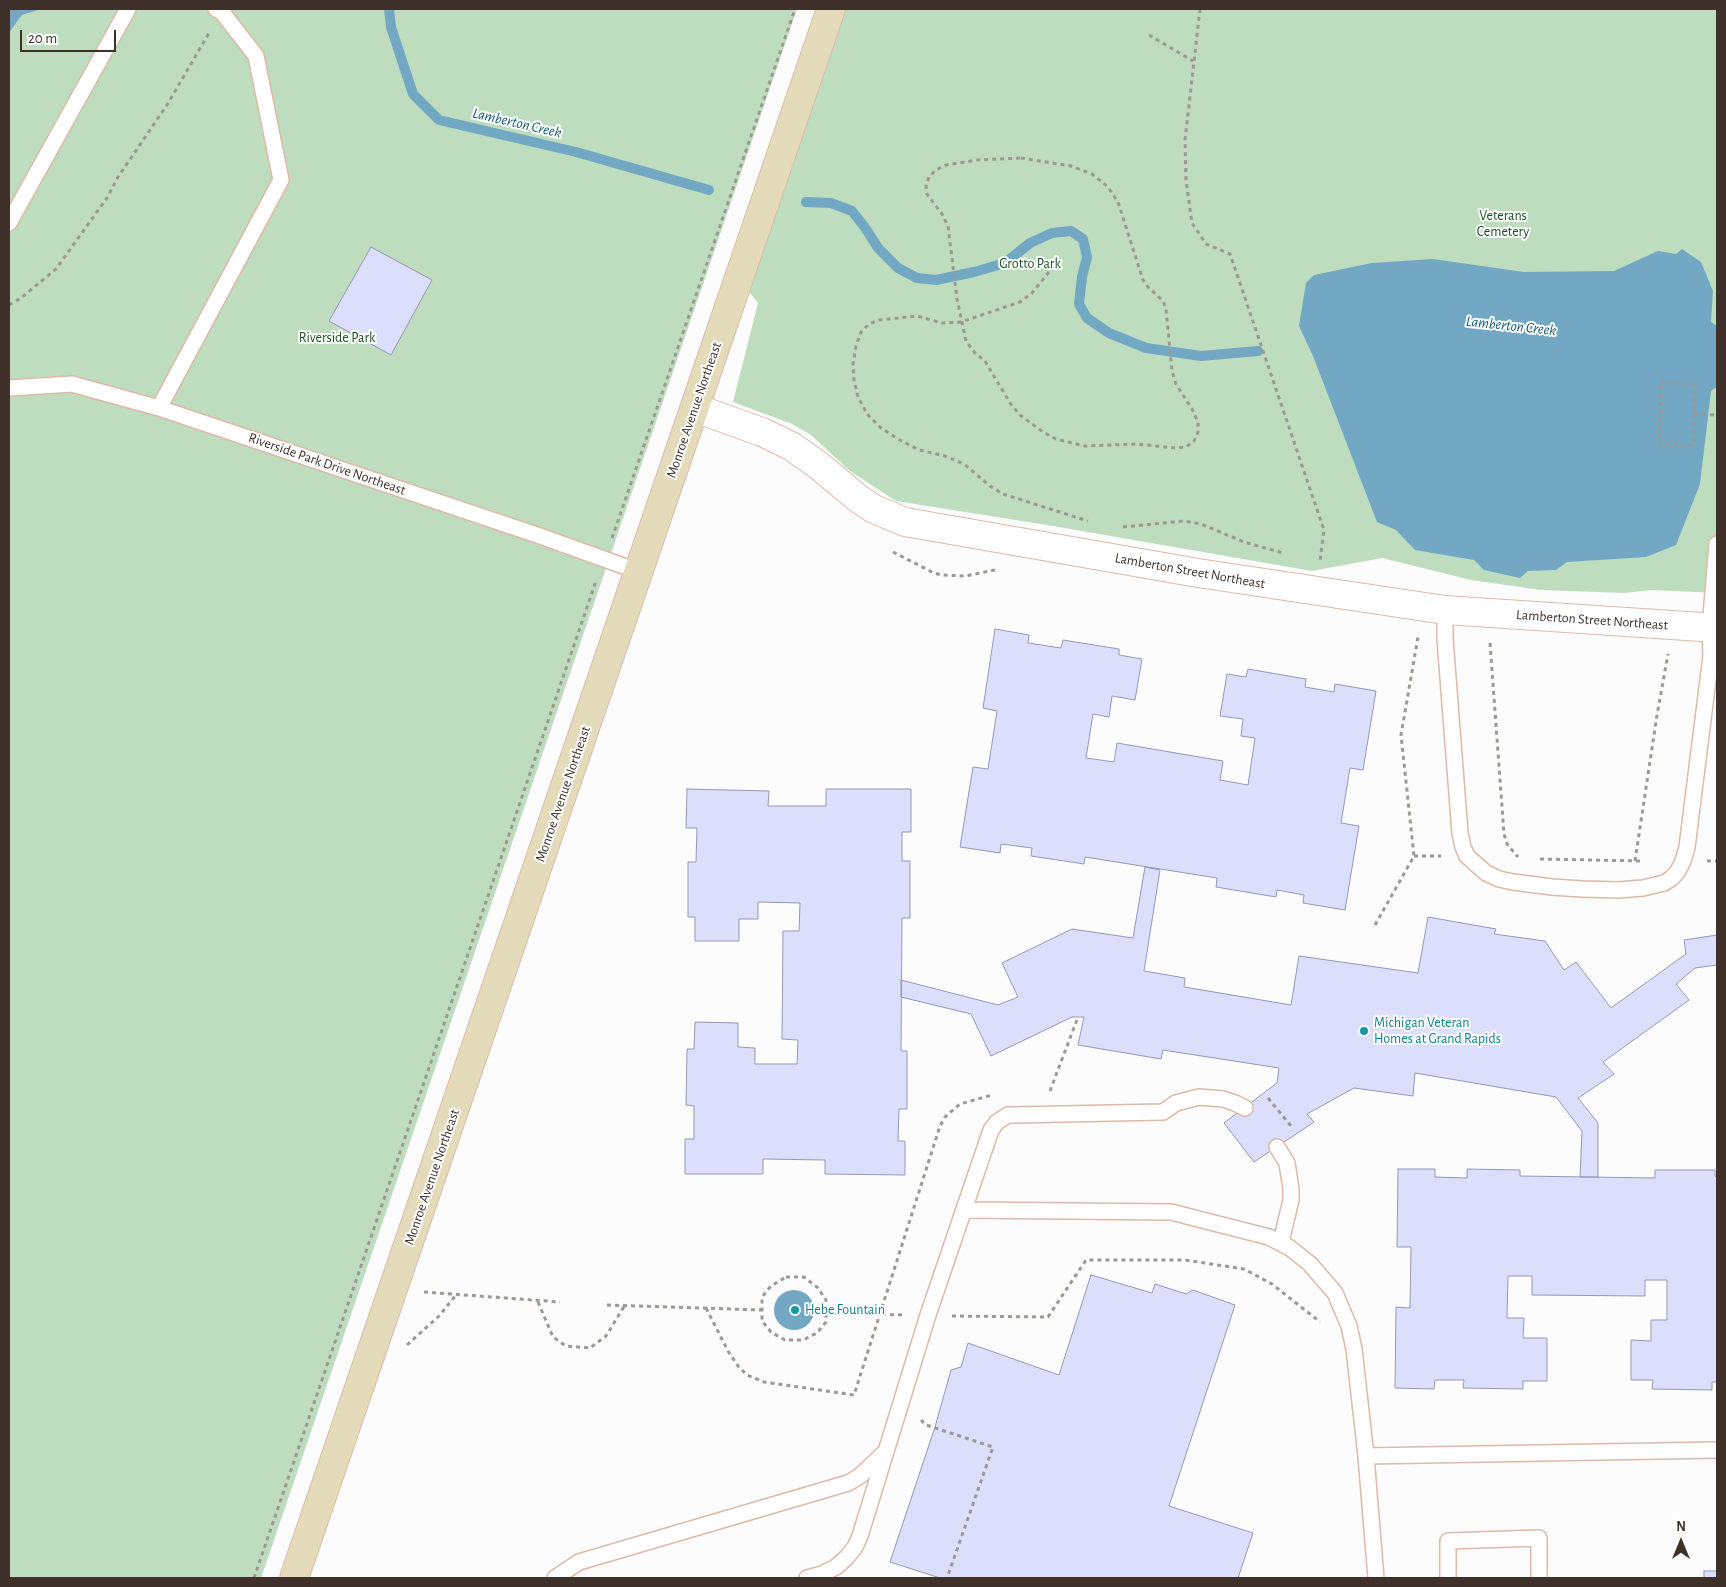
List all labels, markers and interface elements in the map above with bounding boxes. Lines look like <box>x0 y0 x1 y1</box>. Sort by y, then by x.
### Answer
scale bar <box>22 20 119 52</box>
text: 20 m <box>28 31 57 46</box>
water label: Lamberton Creek <box>471 104 563 142</box>
park label: Veterans Cemetery <box>1477 208 1529 240</box>
park label: Grotto Park <box>999 256 1061 272</box>
water label: Lamberton Creek <box>1465 312 1557 340</box>
park label: Riverside Park <box>299 330 375 346</box>
street label: Monroe Avenue Northeast <box>663 340 725 480</box>
street label: Riverside Park Drive Northeast <box>246 429 408 499</box>
street label: Lamberton Street Northeast <box>1114 550 1266 592</box>
street label: Lamberton Street Northeast <box>1516 606 1668 634</box>
street label: Monroe Avenue Northeast <box>532 724 594 864</box>
place label: Michigan Veteran Homes at Grand Rapids <box>1374 1015 1501 1048</box>
marker: Michigan Veteran Homes at Grand Rapids <box>1358 1025 1370 1037</box>
street label: Monroe Avenue Northeast <box>401 1107 463 1247</box>
place label: Hebe Fountain <box>805 1302 885 1318</box>
marker: Hebe Fountain <box>789 1304 801 1316</box>
north arrow <box>1656 1517 1706 1567</box>
text: N <box>1676 1520 1686 1534</box>

